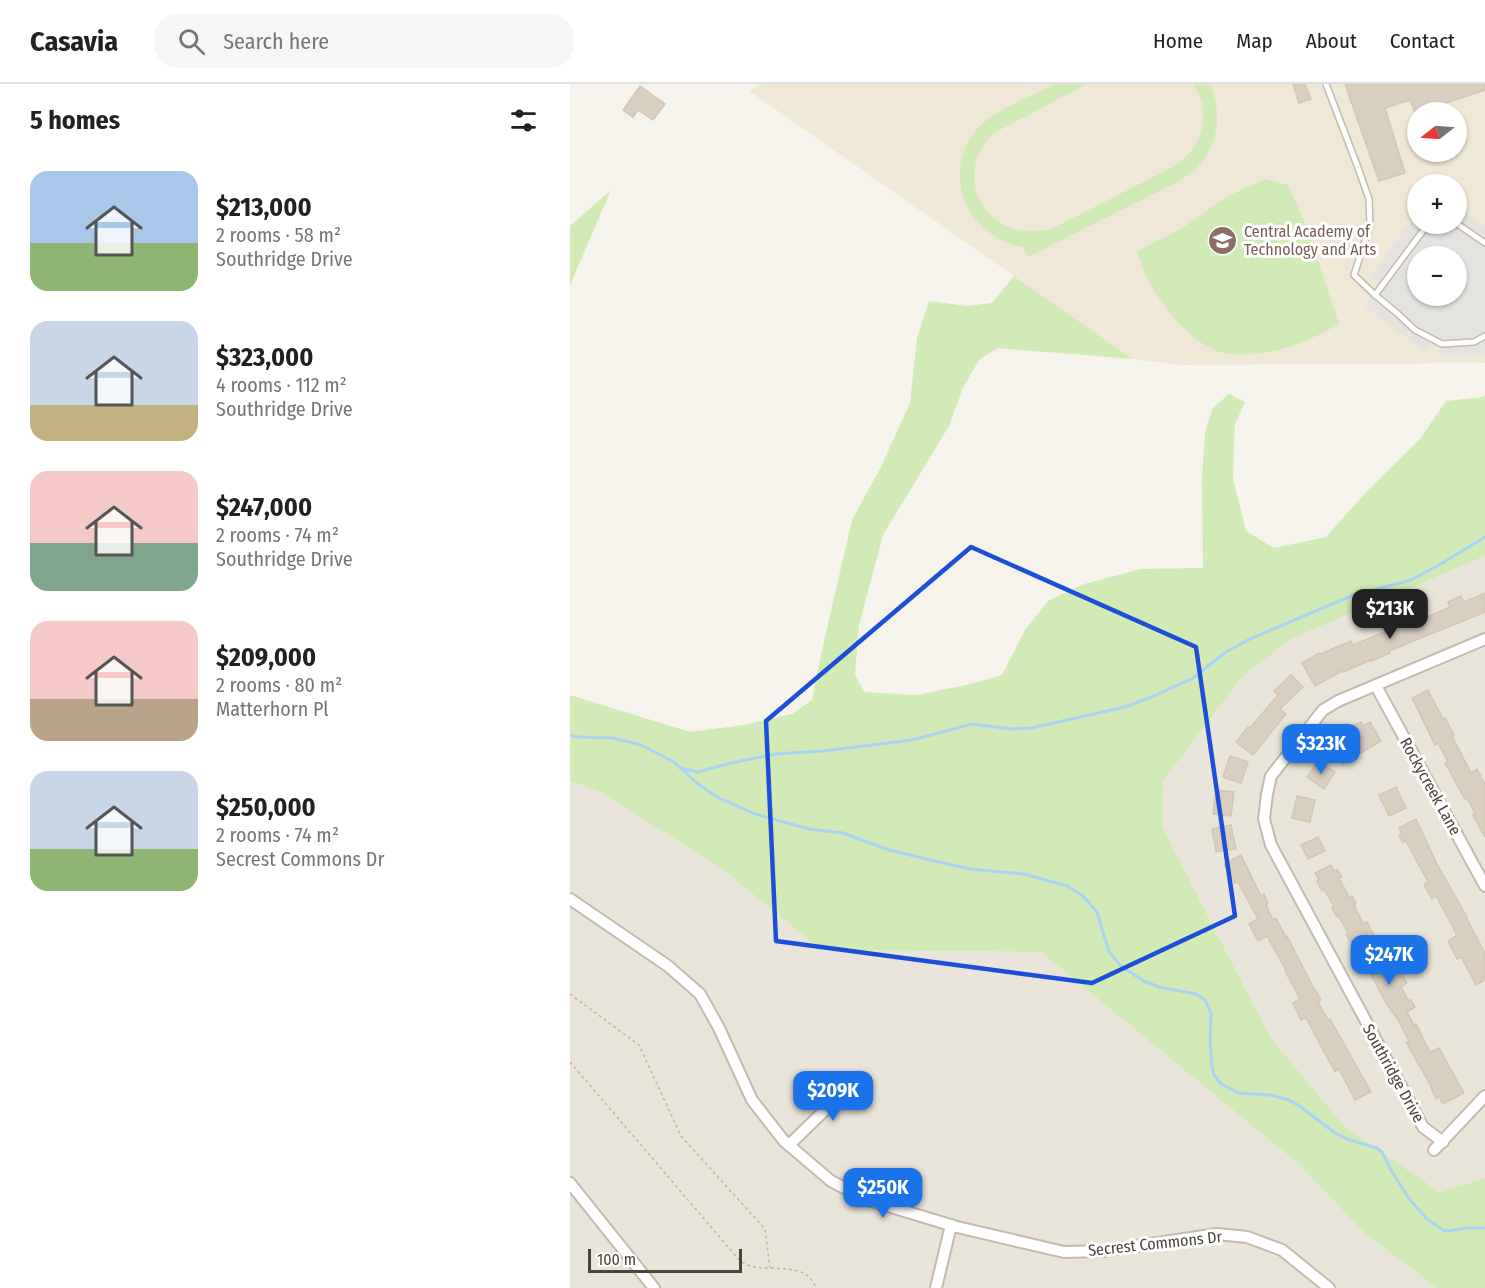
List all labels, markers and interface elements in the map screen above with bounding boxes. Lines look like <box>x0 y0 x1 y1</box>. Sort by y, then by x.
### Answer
search box <box>154 14 574 68</box>
text: Casavia <box>30 25 118 58</box>
icon: search <box>175 25 208 58</box>
text: Search here <box>223 28 329 55</box>
text: Home <box>1153 28 1203 54</box>
text: Map <box>1236 28 1273 54</box>
text: About <box>1306 28 1357 54</box>
text: Contact <box>1390 28 1455 54</box>
north arrow <box>1407 102 1467 162</box>
map controls <box>1407 102 1467 306</box>
icon: filters <box>507 104 540 137</box>
text: 5 homes <box>30 105 120 136</box>
button: + <box>1407 174 1467 234</box>
text: $213,000 <box>216 192 312 223</box>
icon: home <box>78 195 150 267</box>
place label: Central Academy of Technology and Arts <box>1244 222 1376 259</box>
text: 2 rooms · 58 m² <box>216 223 341 247</box>
school or university icon: Central Academy of Technology and Arts <box>1207 224 1239 256</box>
button: − <box>1407 246 1467 306</box>
text: Southridge Drive <box>216 247 353 271</box>
text: $323,000 <box>216 342 313 373</box>
icon: home <box>78 345 150 417</box>
text: 4 rooms · 112 m² <box>216 373 347 397</box>
text: Southridge Drive <box>216 397 353 421</box>
text: $247,000 <box>216 492 312 523</box>
icon: home <box>78 495 150 567</box>
text: 2 rooms · 74 m² <box>216 523 339 547</box>
text: Southridge Drive <box>216 547 353 571</box>
pin: $213K <box>1348 589 1432 640</box>
text: $213K <box>1366 596 1414 620</box>
text: $209,000 <box>216 642 316 673</box>
icon: home <box>78 645 150 717</box>
text: 2 rooms · 80 m² <box>216 673 342 697</box>
text: Matterhorn Pl <box>216 697 328 721</box>
pin: $323K <box>1279 724 1363 775</box>
text: $323K <box>1296 731 1346 755</box>
street label: Rockycreek Lane <box>1396 734 1465 838</box>
text: $250,000 <box>216 792 316 823</box>
icon: home <box>78 795 150 867</box>
text: 2 rooms · 74 m² <box>216 823 339 847</box>
text: Secrest Commons Dr <box>216 847 384 871</box>
pin: $247K <box>1347 935 1431 986</box>
text: $247K <box>1365 942 1413 966</box>
street label: Southridge Drive <box>1359 1021 1428 1126</box>
pin: $209K <box>791 1071 875 1122</box>
text: $209K <box>807 1078 859 1102</box>
pin: $250K <box>841 1168 925 1219</box>
text: $250K <box>857 1175 909 1199</box>
street label: Secrest Commons Dr <box>1087 1227 1223 1260</box>
scale bar <box>588 1246 742 1274</box>
text: 100 m <box>597 1250 636 1269</box>

